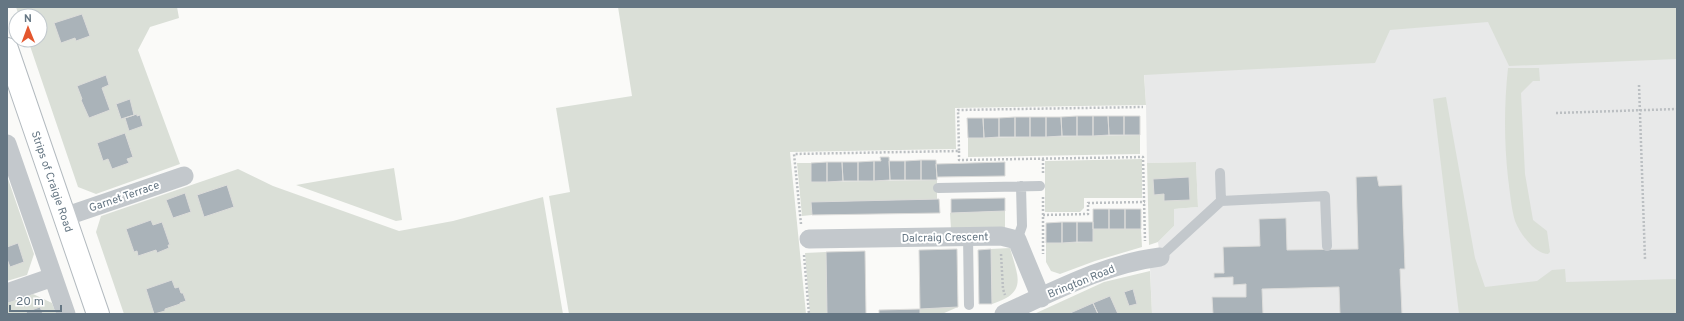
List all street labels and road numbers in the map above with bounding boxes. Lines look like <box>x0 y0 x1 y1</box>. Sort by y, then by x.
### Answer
street label: Strips of Craigie Road <box>28 129 75 234</box>
street label: Garnet Terrace <box>87 178 161 216</box>
street label: Dalcraig Crescent <box>902 230 988 246</box>
street label: Brington Road <box>1046 262 1117 302</box>

